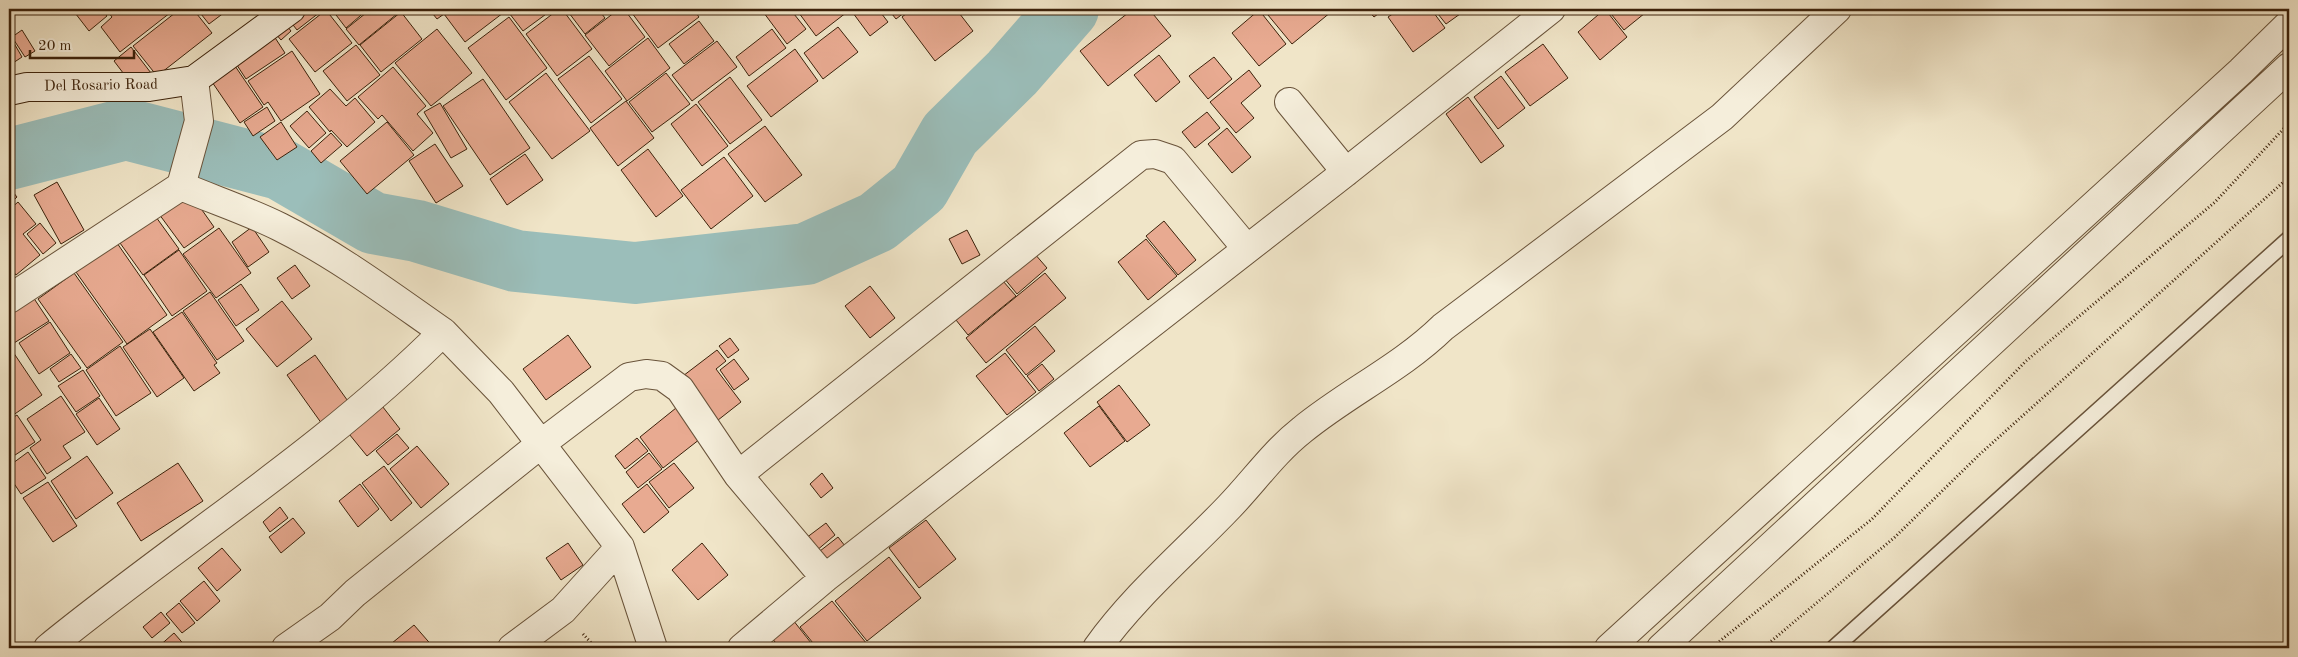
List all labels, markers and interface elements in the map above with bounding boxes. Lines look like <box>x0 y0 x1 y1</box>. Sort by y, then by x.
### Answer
scale bar <box>30 28 134 60</box>
text: 20 m <box>38 39 72 54</box>
street label: Del Rosario Road <box>44 78 158 94</box>

